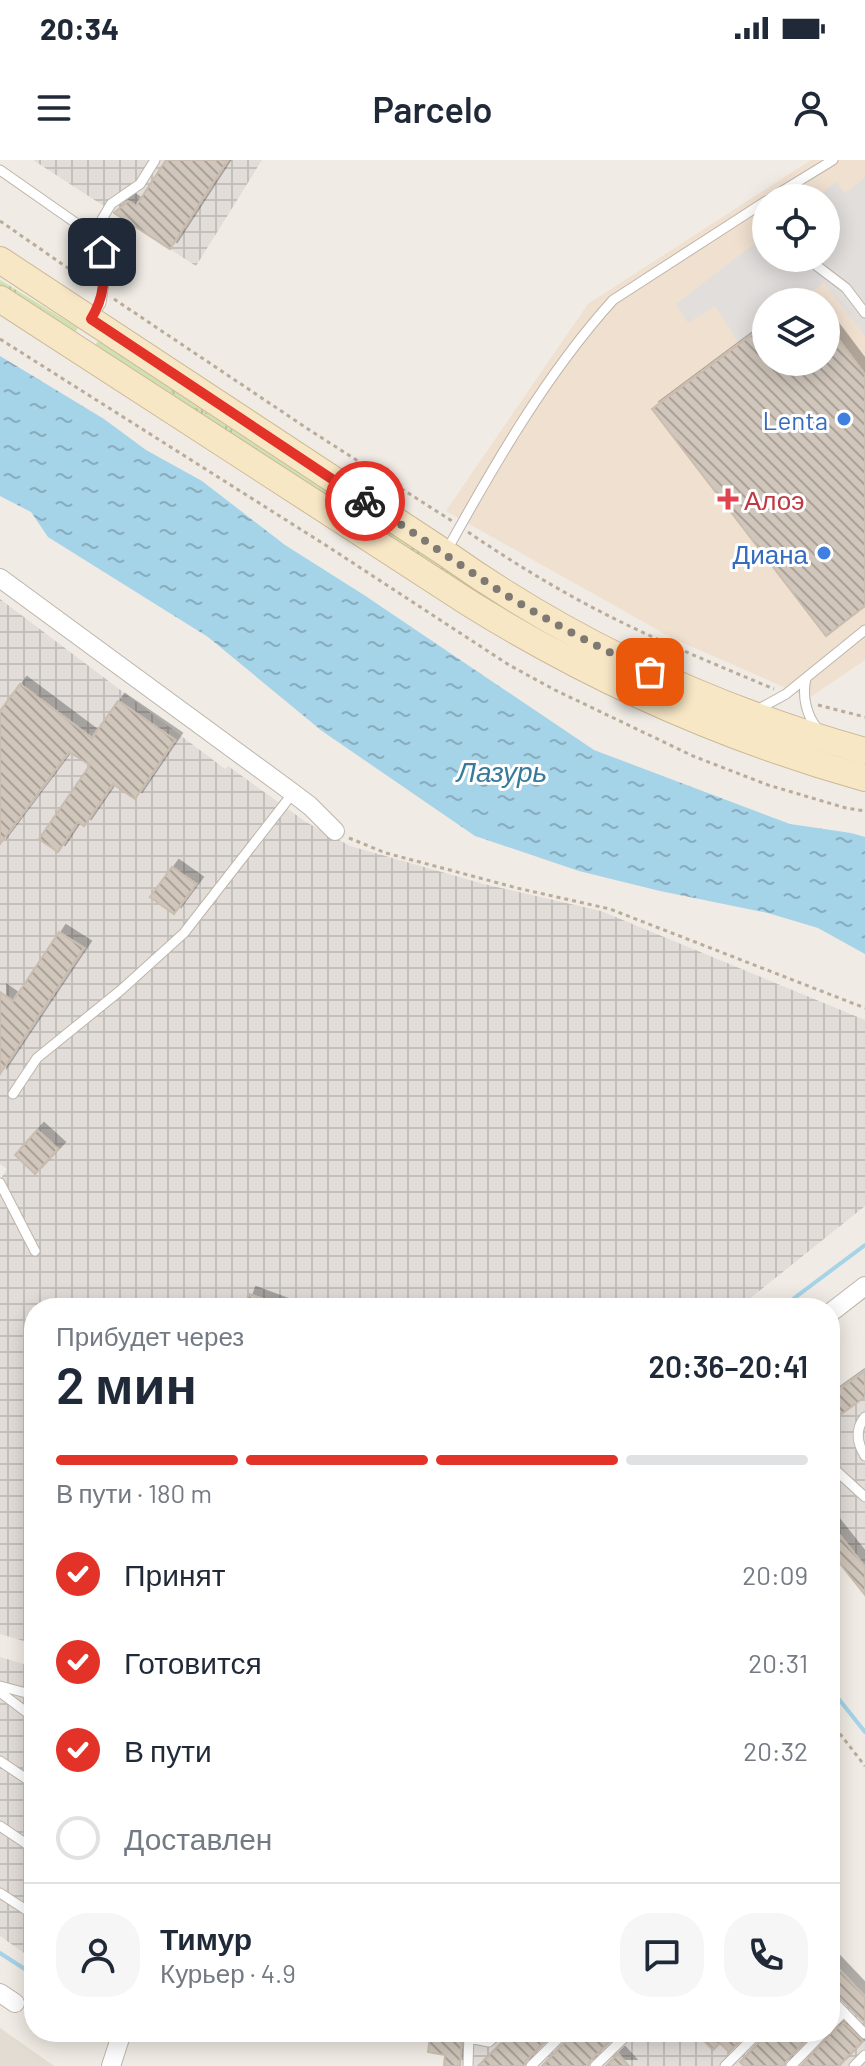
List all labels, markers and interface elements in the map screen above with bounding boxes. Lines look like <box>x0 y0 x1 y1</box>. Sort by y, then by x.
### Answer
text: 20:34 <box>40 10 119 46</box>
icon: menu <box>32 86 76 130</box>
icon: person <box>789 86 833 130</box>
text: Parcelo <box>372 87 493 130</box>
map controls <box>752 184 840 376</box>
button: locate <box>752 184 840 272</box>
pin <box>68 218 136 286</box>
icon: home <box>80 230 124 274</box>
button: layers <box>752 288 840 376</box>
place label: Lenta <box>763 404 828 435</box>
marker: Lenta <box>835 410 853 428</box>
courier <box>325 461 405 541</box>
icon: bike <box>343 479 387 523</box>
place label: Алоэ <box>744 484 805 515</box>
marker: Алоэ <box>719 490 737 508</box>
place label: Диана <box>733 538 809 569</box>
marker: Диана <box>815 544 833 562</box>
pin <box>616 638 684 706</box>
icon: bag <box>628 650 672 694</box>
water label: Лазурь <box>455 754 547 788</box>
text: Прибудет через <box>56 1320 244 1351</box>
text: 20:36–20:41 <box>648 1348 808 1384</box>
text: 2 мин <box>56 1352 197 1414</box>
text: В пути · 180 m <box>56 1477 212 1508</box>
icon: check <box>56 1552 100 1596</box>
text: Принят <box>124 1556 226 1592</box>
text: 20:09 <box>742 1559 808 1590</box>
icon: check <box>56 1640 100 1684</box>
text: Готовится <box>124 1644 262 1680</box>
text: 20:31 <box>748 1647 808 1678</box>
icon: check <box>56 1728 100 1772</box>
text: В пути <box>124 1732 212 1768</box>
text: 20:32 <box>743 1735 808 1766</box>
text: Доставлен <box>124 1820 272 1856</box>
button: person <box>56 1913 140 1997</box>
button: chat <box>620 1913 704 1997</box>
button: phone <box>724 1913 808 1997</box>
text: Тимур <box>160 1920 252 1956</box>
text: Курьер · 4.9 <box>160 1957 296 1988</box>

